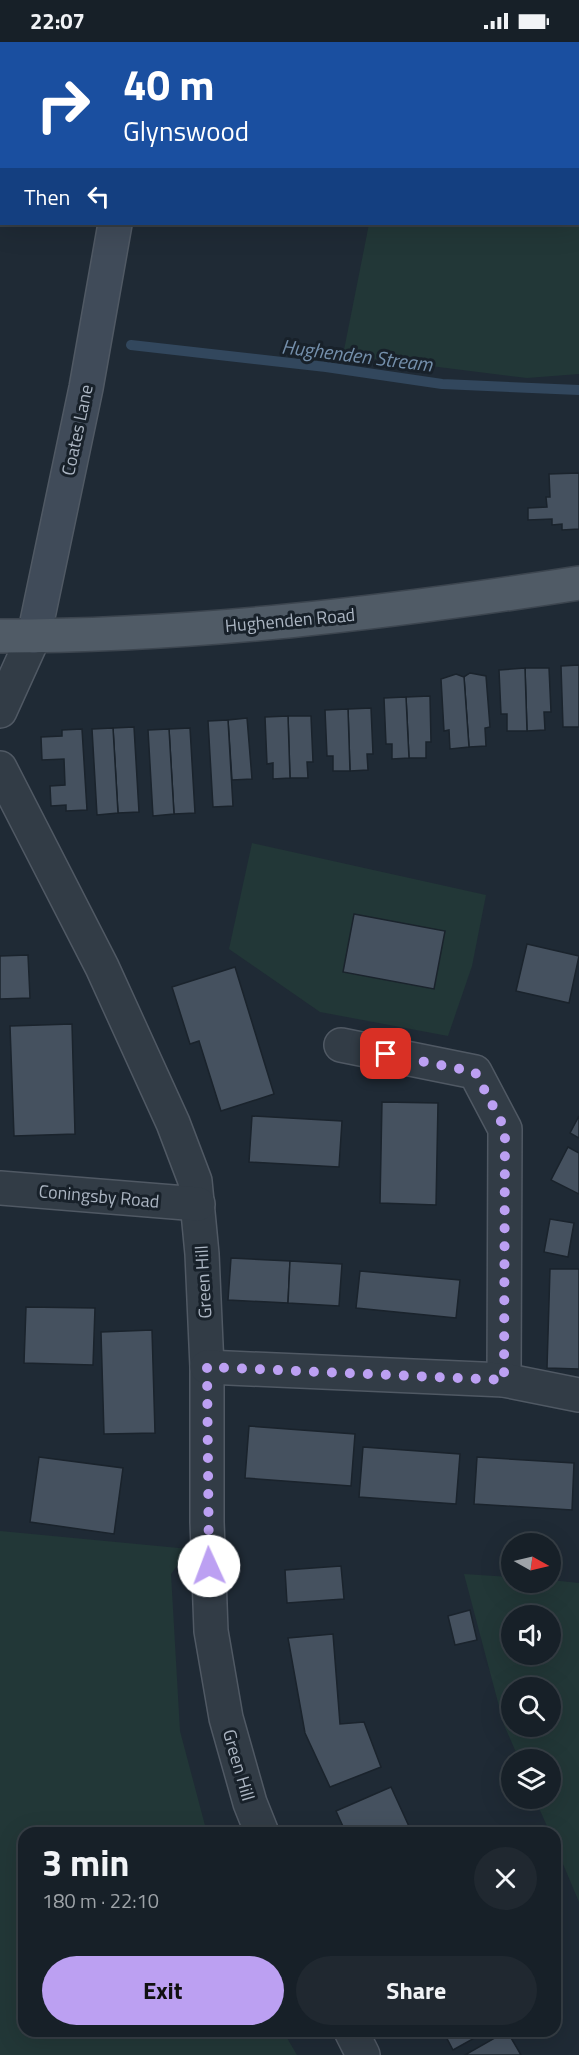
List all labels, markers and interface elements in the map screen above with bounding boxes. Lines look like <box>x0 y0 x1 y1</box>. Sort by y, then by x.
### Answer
text: 22:07 <box>30 4 85 38</box>
text: 40 m <box>123 52 215 116</box>
icon: right <box>24 66 102 144</box>
text: Glynswood <box>123 110 249 151</box>
text: Then <box>24 180 70 214</box>
icon: left <box>82 180 115 213</box>
water label: Hughenden Stream <box>280 330 435 380</box>
street label: Coates Lane <box>54 382 100 478</box>
street label: Hughenden Road <box>224 601 356 639</box>
pin <box>360 1028 411 1079</box>
icon: arrive <box>369 1037 402 1070</box>
street label: Coningsby Road <box>38 1177 160 1215</box>
street label: Green Hill <box>188 1245 218 1319</box>
north arrow <box>501 1533 561 1593</box>
map controls <box>501 1533 561 1809</box>
position arrow <box>177 1534 241 1598</box>
button: sound <box>501 1605 561 1665</box>
button: search <box>501 1677 561 1737</box>
street label: Green Hill <box>216 1726 262 1804</box>
button: layers <box>501 1749 561 1809</box>
text: 3 min <box>42 1835 129 1890</box>
button: close <box>474 1847 537 1910</box>
text: 180 m · 22:10 <box>42 1885 159 1916</box>
button: Exit <box>42 1956 284 2025</box>
button: Share <box>296 1956 537 2025</box>

